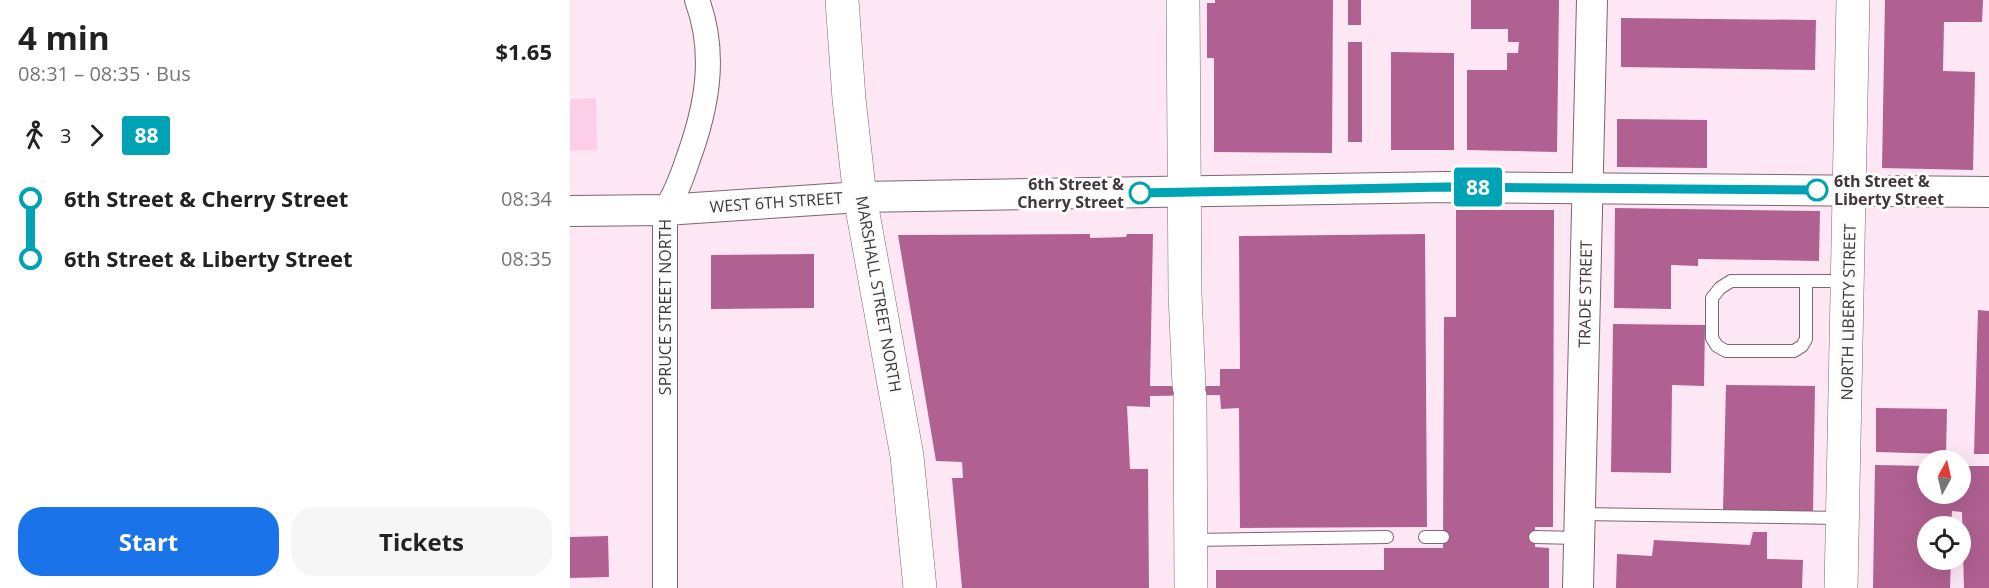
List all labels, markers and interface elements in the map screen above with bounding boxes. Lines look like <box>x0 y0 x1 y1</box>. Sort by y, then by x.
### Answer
text: 4 min <box>18 15 110 60</box>
text: $1.65 <box>495 36 552 66</box>
text: 08:31 – 08:35 · Bus <box>18 60 191 87</box>
icon: walk <box>18 119 51 152</box>
icon: forward <box>80 119 113 152</box>
text: 88 <box>134 121 158 149</box>
text: 3 <box>60 122 71 149</box>
line badge: 88 <box>1451 168 1505 207</box>
place label: 6th Street & Liberty Street <box>1834 170 1944 210</box>
place label: 6th Street & Cherry Street <box>1017 173 1124 213</box>
text: 88 <box>1466 173 1490 201</box>
marker: 6th Street & Liberty Street <box>1806 179 1828 201</box>
marker: 6th Street & Cherry Street <box>1129 182 1151 204</box>
text: 6th Street & Cherry Street <box>64 183 348 213</box>
text: 08:34 <box>501 185 552 212</box>
street label: WEST 6TH STREET <box>709 186 843 218</box>
street label: MARSHALL STREET NORTH <box>851 194 907 394</box>
street label: SPRUCE STREET NORTH <box>654 219 676 395</box>
street label: NORTH LIBERTY STREET <box>1835 223 1861 401</box>
street label: TRADE STREET <box>1573 240 1597 348</box>
text: 6th Street & Liberty Street <box>64 243 352 273</box>
text: 08:35 <box>501 245 552 272</box>
north arrow <box>1917 450 1971 504</box>
map controls <box>1917 450 1971 570</box>
button: Start <box>18 507 279 576</box>
button: Tickets <box>291 507 552 576</box>
button: locate <box>1917 516 1971 570</box>

